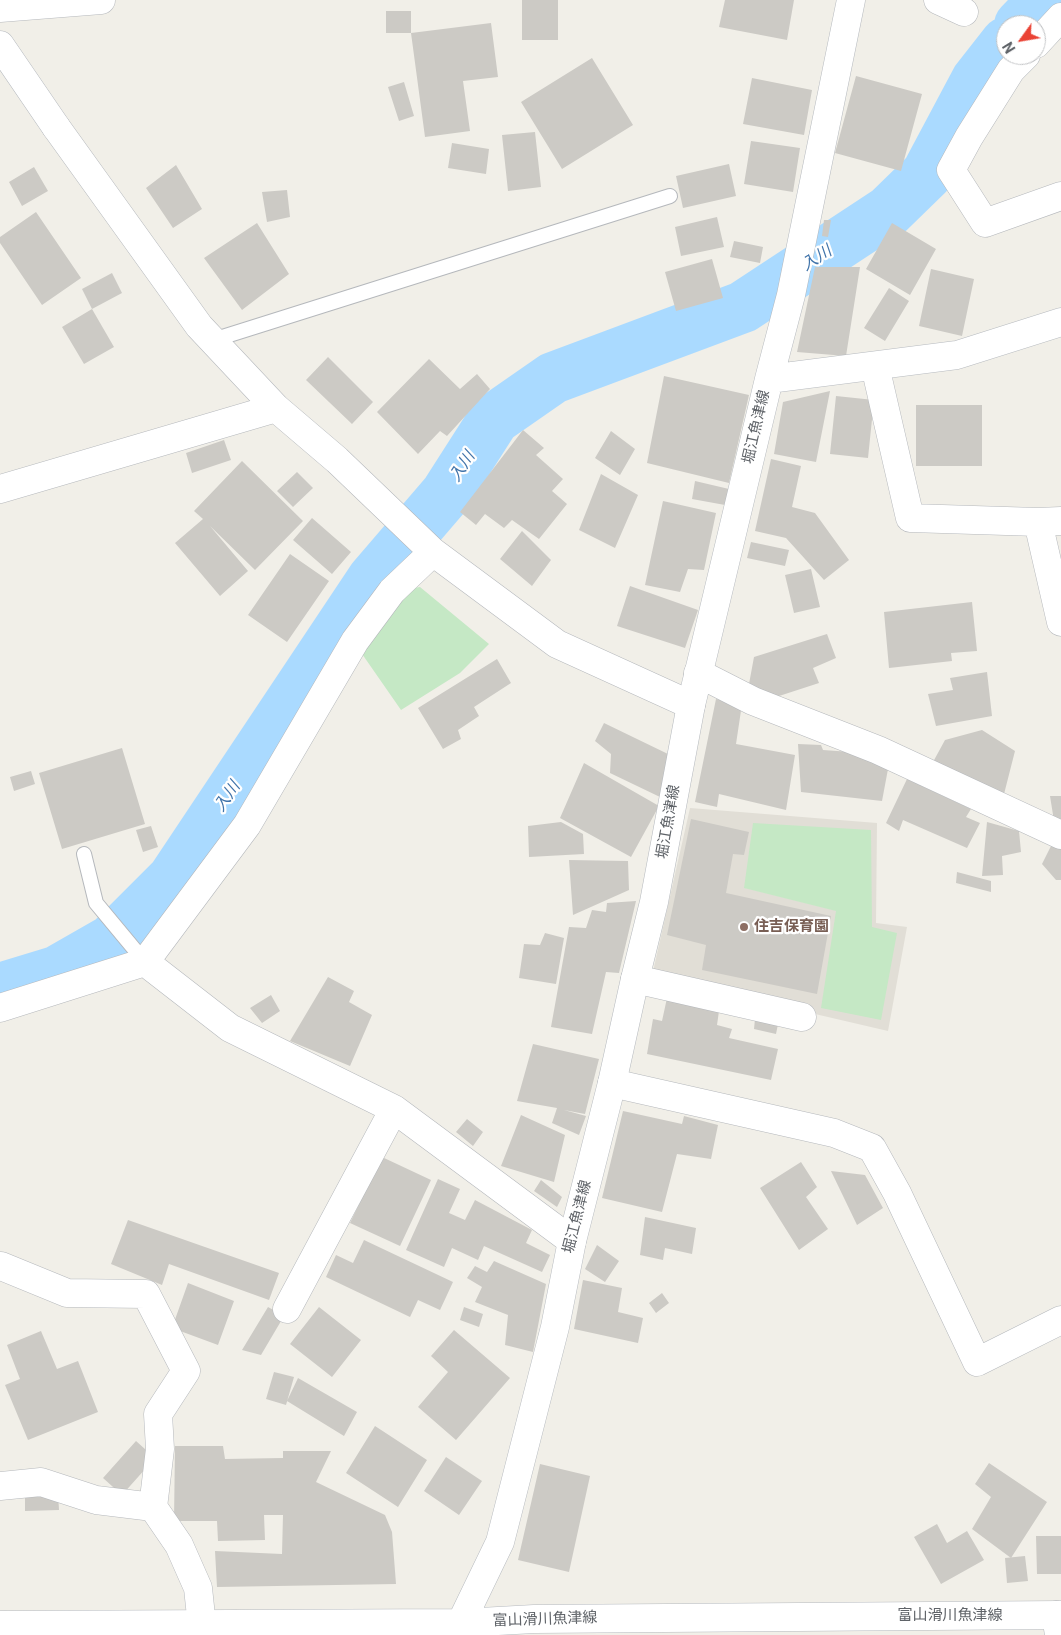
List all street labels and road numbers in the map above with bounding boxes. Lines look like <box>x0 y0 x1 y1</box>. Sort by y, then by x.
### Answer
street label: 堀江魚津線 <box>740 388 774 466</box>
street label: 堀江魚津線 <box>654 784 684 860</box>
street label: 堀江魚津線 <box>560 1178 596 1256</box>
street label: 富山滑川魚津線 <box>898 1607 1002 1625</box>
street label: 富山滑川魚津線 <box>492 1609 598 1631</box>

